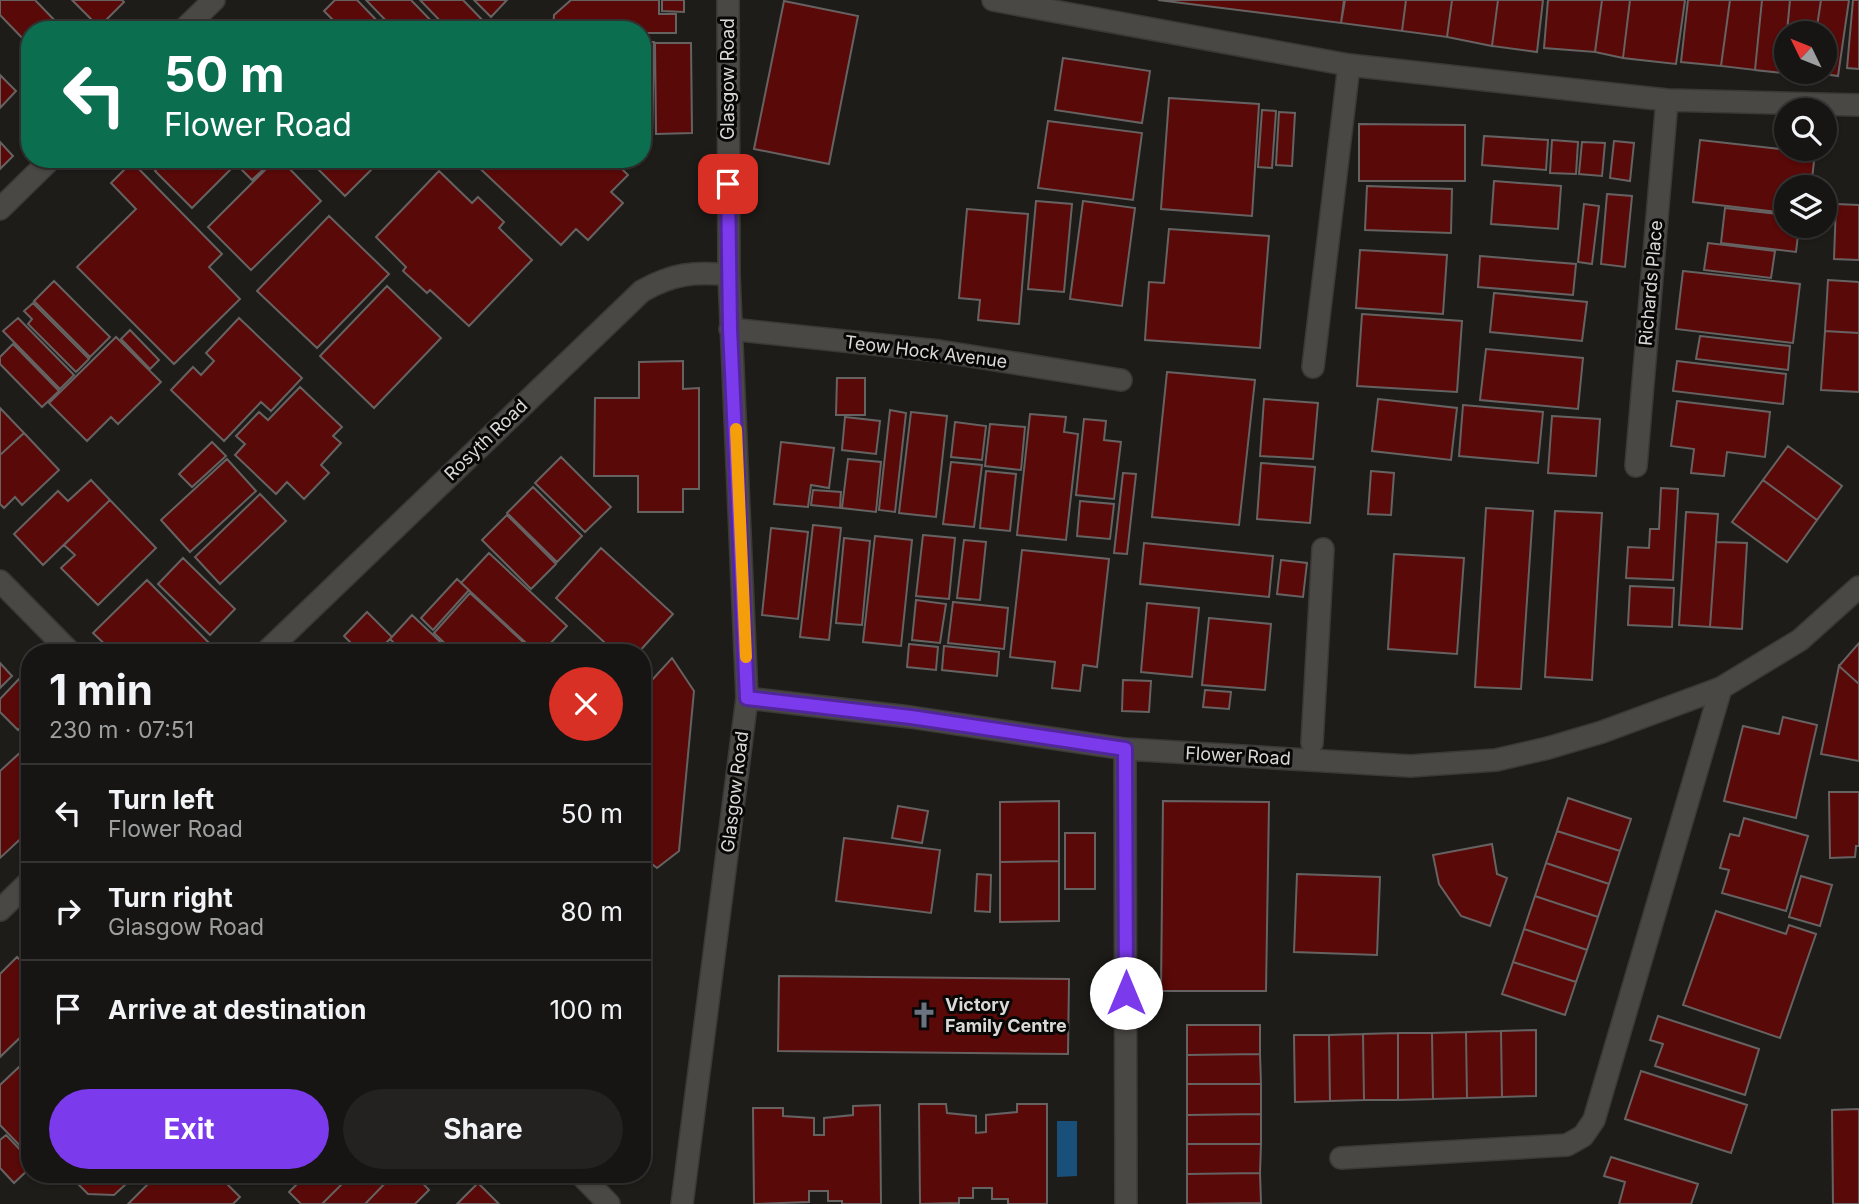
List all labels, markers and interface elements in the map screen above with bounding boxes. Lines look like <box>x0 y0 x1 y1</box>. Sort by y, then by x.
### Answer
street label: Glasgow Road <box>717 18 738 140</box>
north arrow <box>1774 21 1838 84</box>
map controls <box>1774 21 1837 238</box>
text: 50 m <box>164 45 285 104</box>
icon: left <box>49 49 140 140</box>
button: search <box>1774 98 1837 161</box>
text: Flower Road <box>164 105 352 144</box>
pin <box>698 154 758 214</box>
icon: arrive <box>709 165 747 203</box>
button: layers <box>1774 175 1837 238</box>
street label: Richards Place <box>1635 219 1666 347</box>
street label: Teow Hock Avenue <box>844 331 1009 372</box>
street label: Rosyth Road <box>440 395 531 484</box>
text: 1 min <box>49 664 153 715</box>
button: close <box>549 667 623 741</box>
text: 230 m · 07:51 <box>49 716 194 744</box>
street label: Glasgow Road <box>717 730 752 854</box>
street label: Flower Road <box>1185 742 1291 769</box>
text: Turn left <box>108 784 214 815</box>
icon: left <box>49 794 87 832</box>
text: 50 m <box>561 798 623 829</box>
text: Flower Road <box>108 815 243 843</box>
text: Turn right <box>108 882 233 913</box>
icon: right <box>49 892 87 930</box>
text: 80 m <box>560 896 623 927</box>
text: Glasgow Road <box>108 913 264 941</box>
position arrow <box>1089 956 1163 1030</box>
icon: arrive <box>49 990 87 1028</box>
text: Arrive at destination <box>108 994 367 1025</box>
text: 100 m <box>550 994 623 1025</box>
place label: Victory Family Centre <box>945 994 1067 1036</box>
church icon: Victory Family Centre <box>909 1000 939 1030</box>
button: Exit <box>49 1089 329 1169</box>
button: Share <box>343 1089 623 1169</box>

